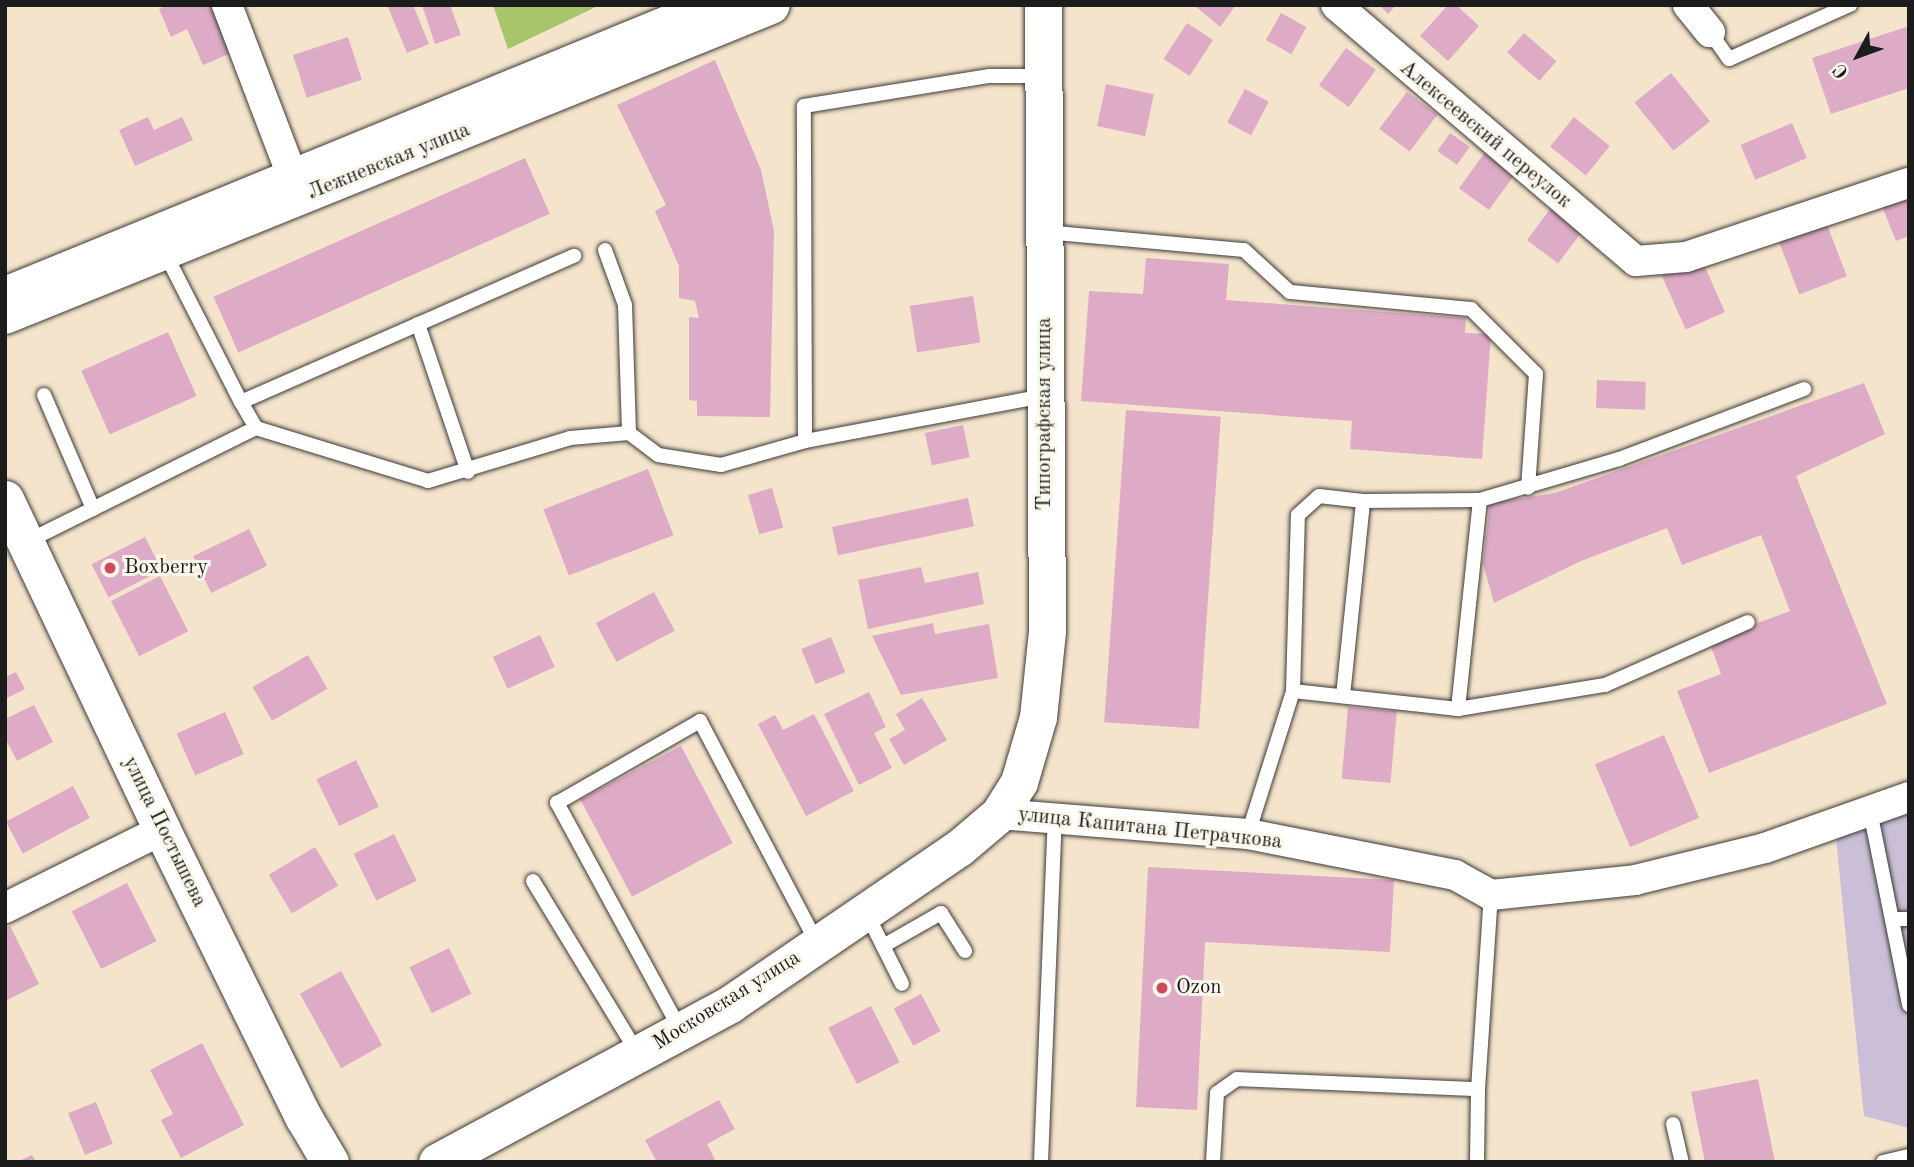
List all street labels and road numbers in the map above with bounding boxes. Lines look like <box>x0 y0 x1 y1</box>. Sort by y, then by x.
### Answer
street label: Алексеевский переулок <box>1394 56 1576 214</box>
street label: Лежневская улица <box>304 118 474 206</box>
street label: Типографская улица <box>1032 317 1058 511</box>
street label: улица Постышева <box>117 753 211 911</box>
street label: улица Капитана Петрачкова <box>1017 803 1283 855</box>
street label: Московская улица <box>649 946 805 1056</box>

